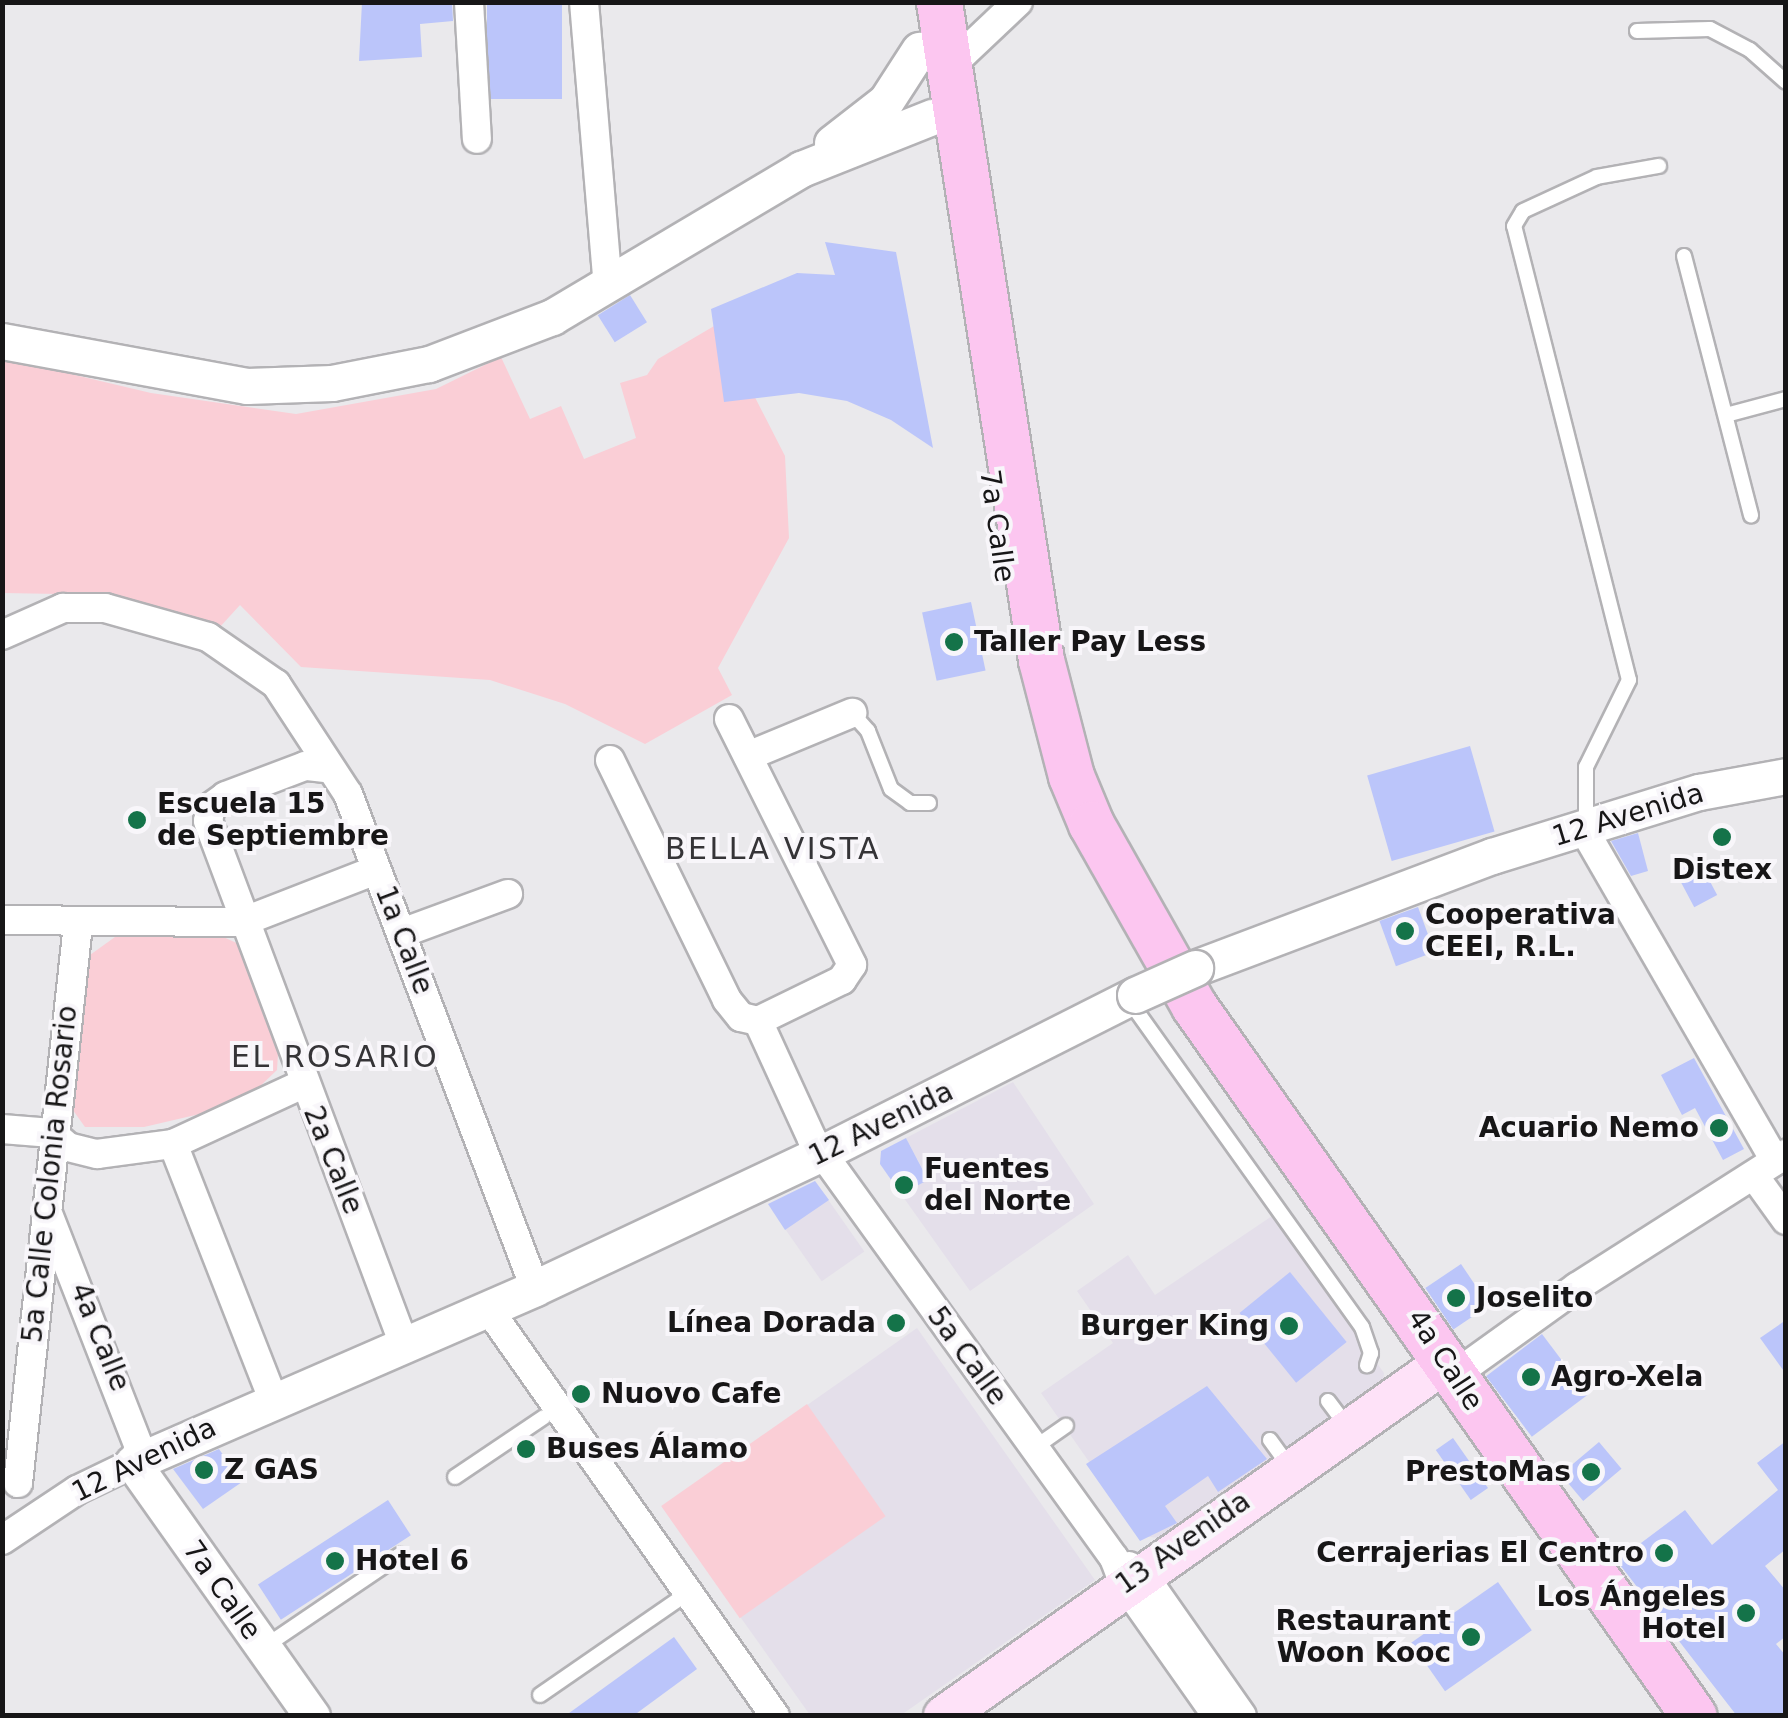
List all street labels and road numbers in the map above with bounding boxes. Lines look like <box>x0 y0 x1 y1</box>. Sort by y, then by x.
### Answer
street label: 7a Calle <box>972 468 1022 584</box>
street label: 12 Avenida <box>1548 776 1708 854</box>
street label: 1a Calle <box>368 881 440 999</box>
street label: 5a Calle Colonia Rosario <box>16 1004 84 1344</box>
street label: 12 Avenida <box>803 1075 959 1173</box>
street label: 2a Calle <box>296 1101 370 1219</box>
street label: 4a Calle <box>63 1278 137 1396</box>
street label: 5a Calle <box>920 1300 1014 1412</box>
street label: 4a Calle <box>1400 1303 1490 1417</box>
street label: 12 Avenida <box>66 1411 222 1509</box>
street label: 13 Avenida <box>1109 1484 1257 1602</box>
street label: 7a Calle <box>176 1534 268 1646</box>

